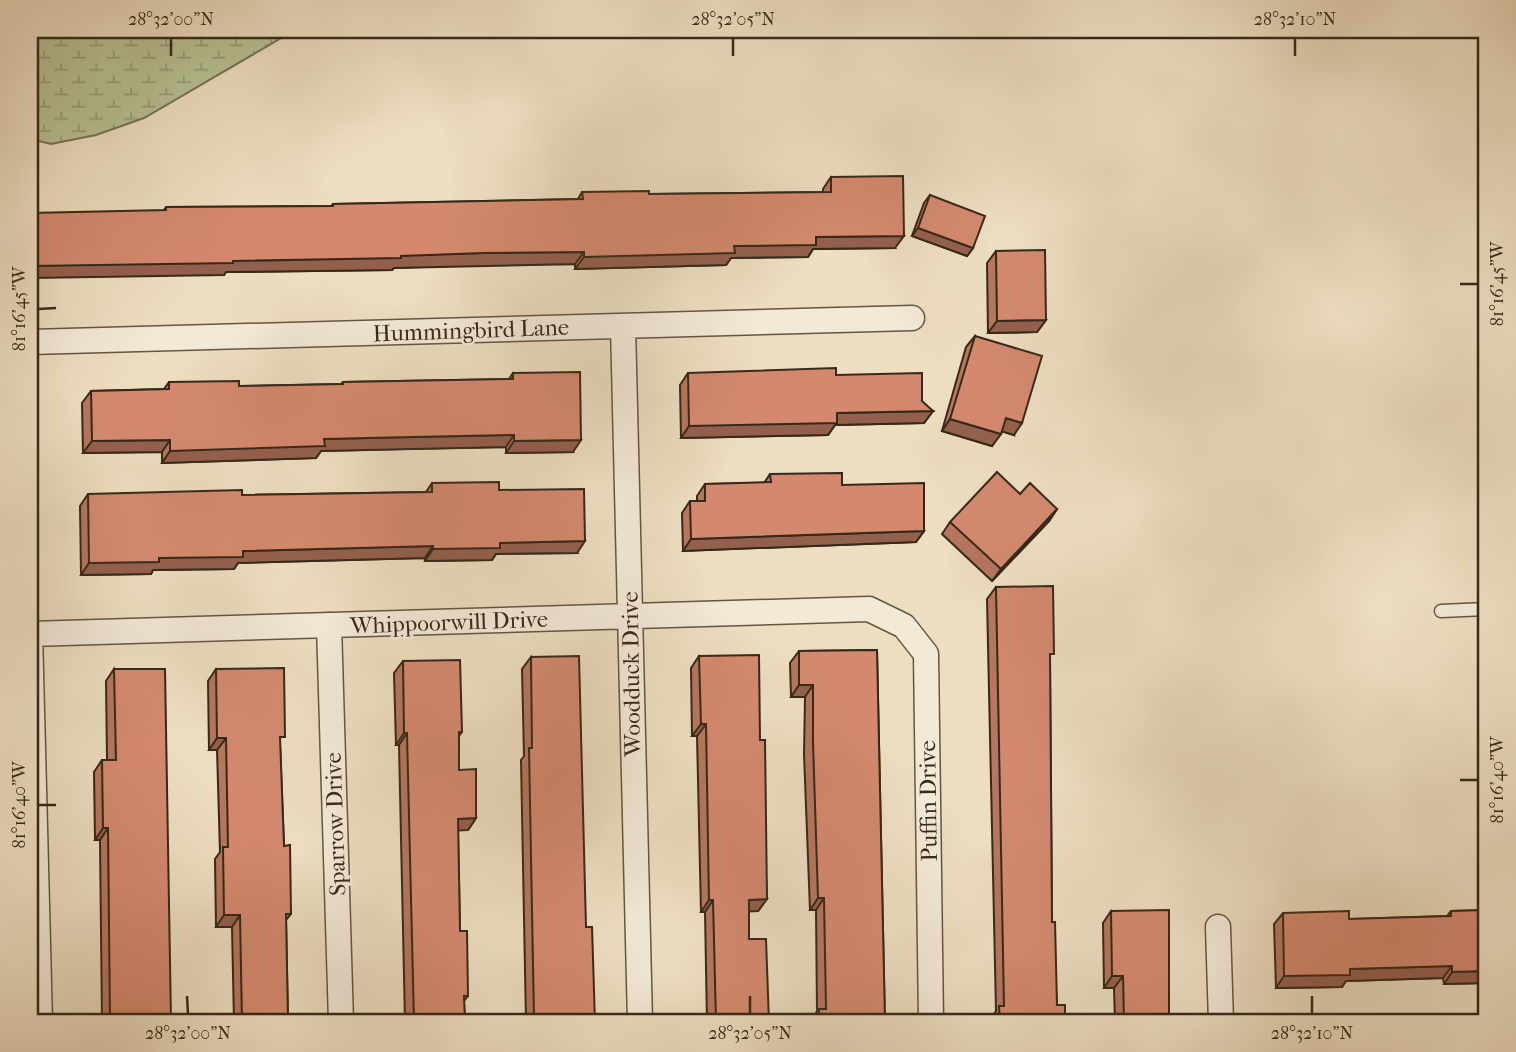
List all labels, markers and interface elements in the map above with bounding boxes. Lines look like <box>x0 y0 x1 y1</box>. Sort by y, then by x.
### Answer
text: 28°32'00"N <box>128 9 214 30</box>
text: 28°32'05"N <box>691 9 775 30</box>
text: 28°32'10"N <box>1254 9 1336 30</box>
text: 81°16'45"W <box>1487 240 1508 326</box>
text: 81°16'45"W <box>9 265 30 351</box>
street label: Hummingbird Lane <box>372 314 570 347</box>
street label: Woodduck Drive <box>617 591 646 758</box>
street label: Whippoorwill Drive <box>349 606 548 639</box>
text: 81°16'40"W <box>1487 735 1508 824</box>
street label: Puffin Drive <box>914 740 943 862</box>
street label: Sparrow Drive <box>319 752 352 896</box>
text: 81°16'40"W <box>9 760 30 849</box>
text: 28°32'00"N <box>145 1023 231 1044</box>
text: 28°32'05"N <box>708 1023 792 1044</box>
text: 28°32'10"N <box>1271 1023 1353 1044</box>

